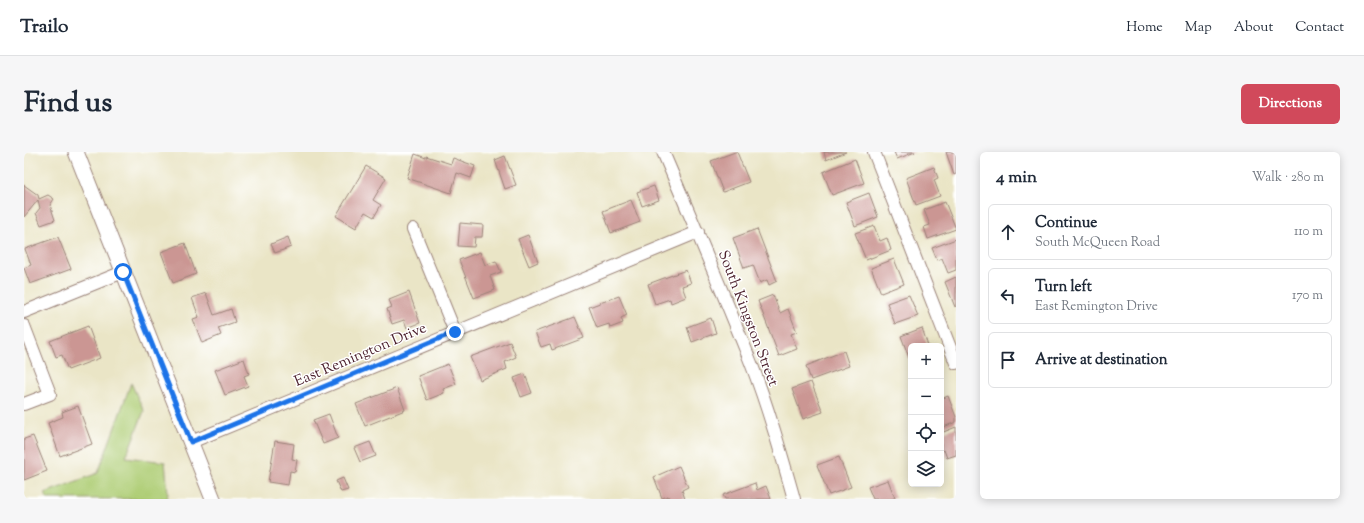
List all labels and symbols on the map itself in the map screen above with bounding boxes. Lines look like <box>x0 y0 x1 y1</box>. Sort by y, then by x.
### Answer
street label: South Kingston Street <box>712 248 783 390</box>
route start <box>114 263 132 281</box>
street label: East Remington Drive <box>291 318 430 393</box>
route end <box>446 323 464 341</box>

